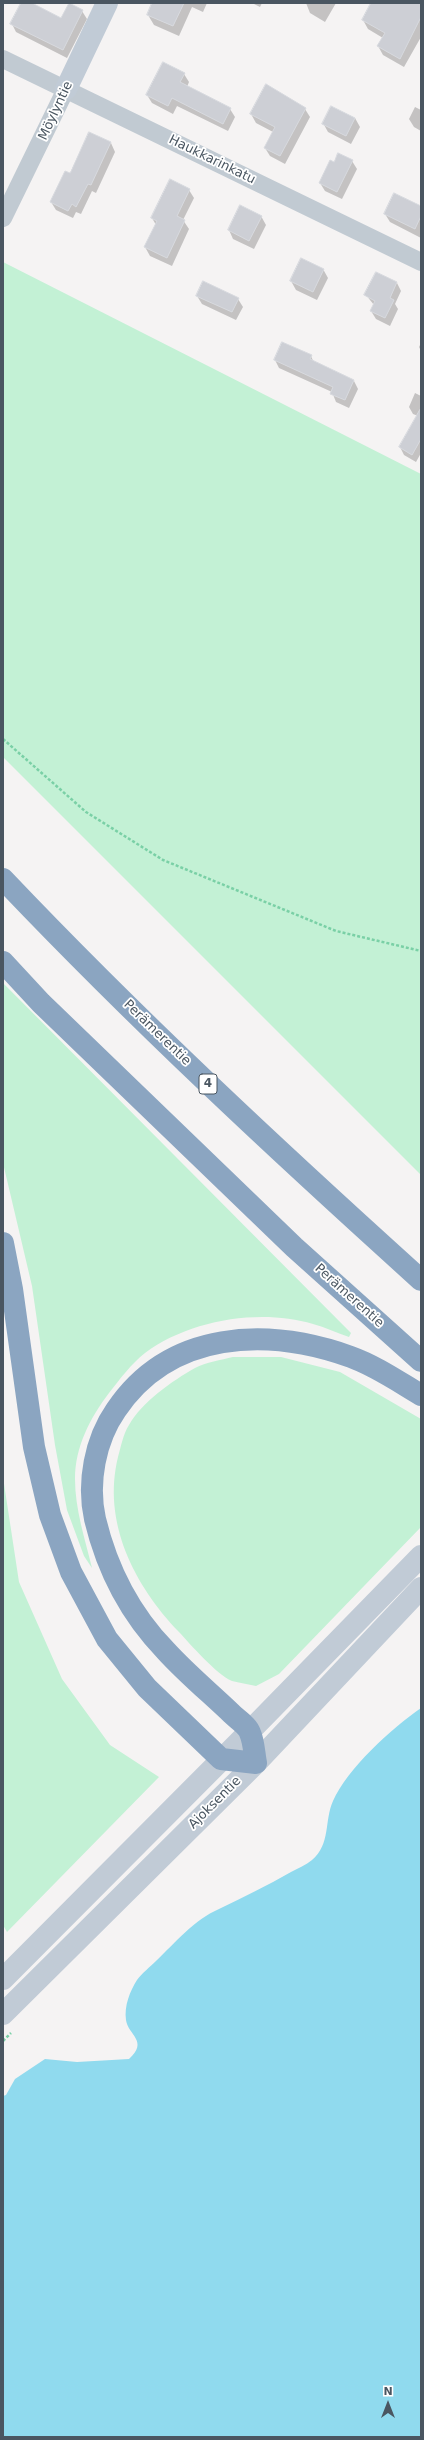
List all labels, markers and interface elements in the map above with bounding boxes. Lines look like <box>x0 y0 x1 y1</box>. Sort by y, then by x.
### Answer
street label: Möylyntie <box>36 79 76 143</box>
street label: Haukkarinkatu <box>166 132 258 188</box>
street label: Perämerentie <box>120 997 194 1069</box>
road number: 4 <box>199 1074 217 1094</box>
street label: Perämerentie <box>311 1261 387 1331</box>
street label: Ajoksentie <box>186 1774 244 1832</box>
north arrow <box>368 2384 408 2424</box>
text: N <box>383 2385 393 2398</box>

